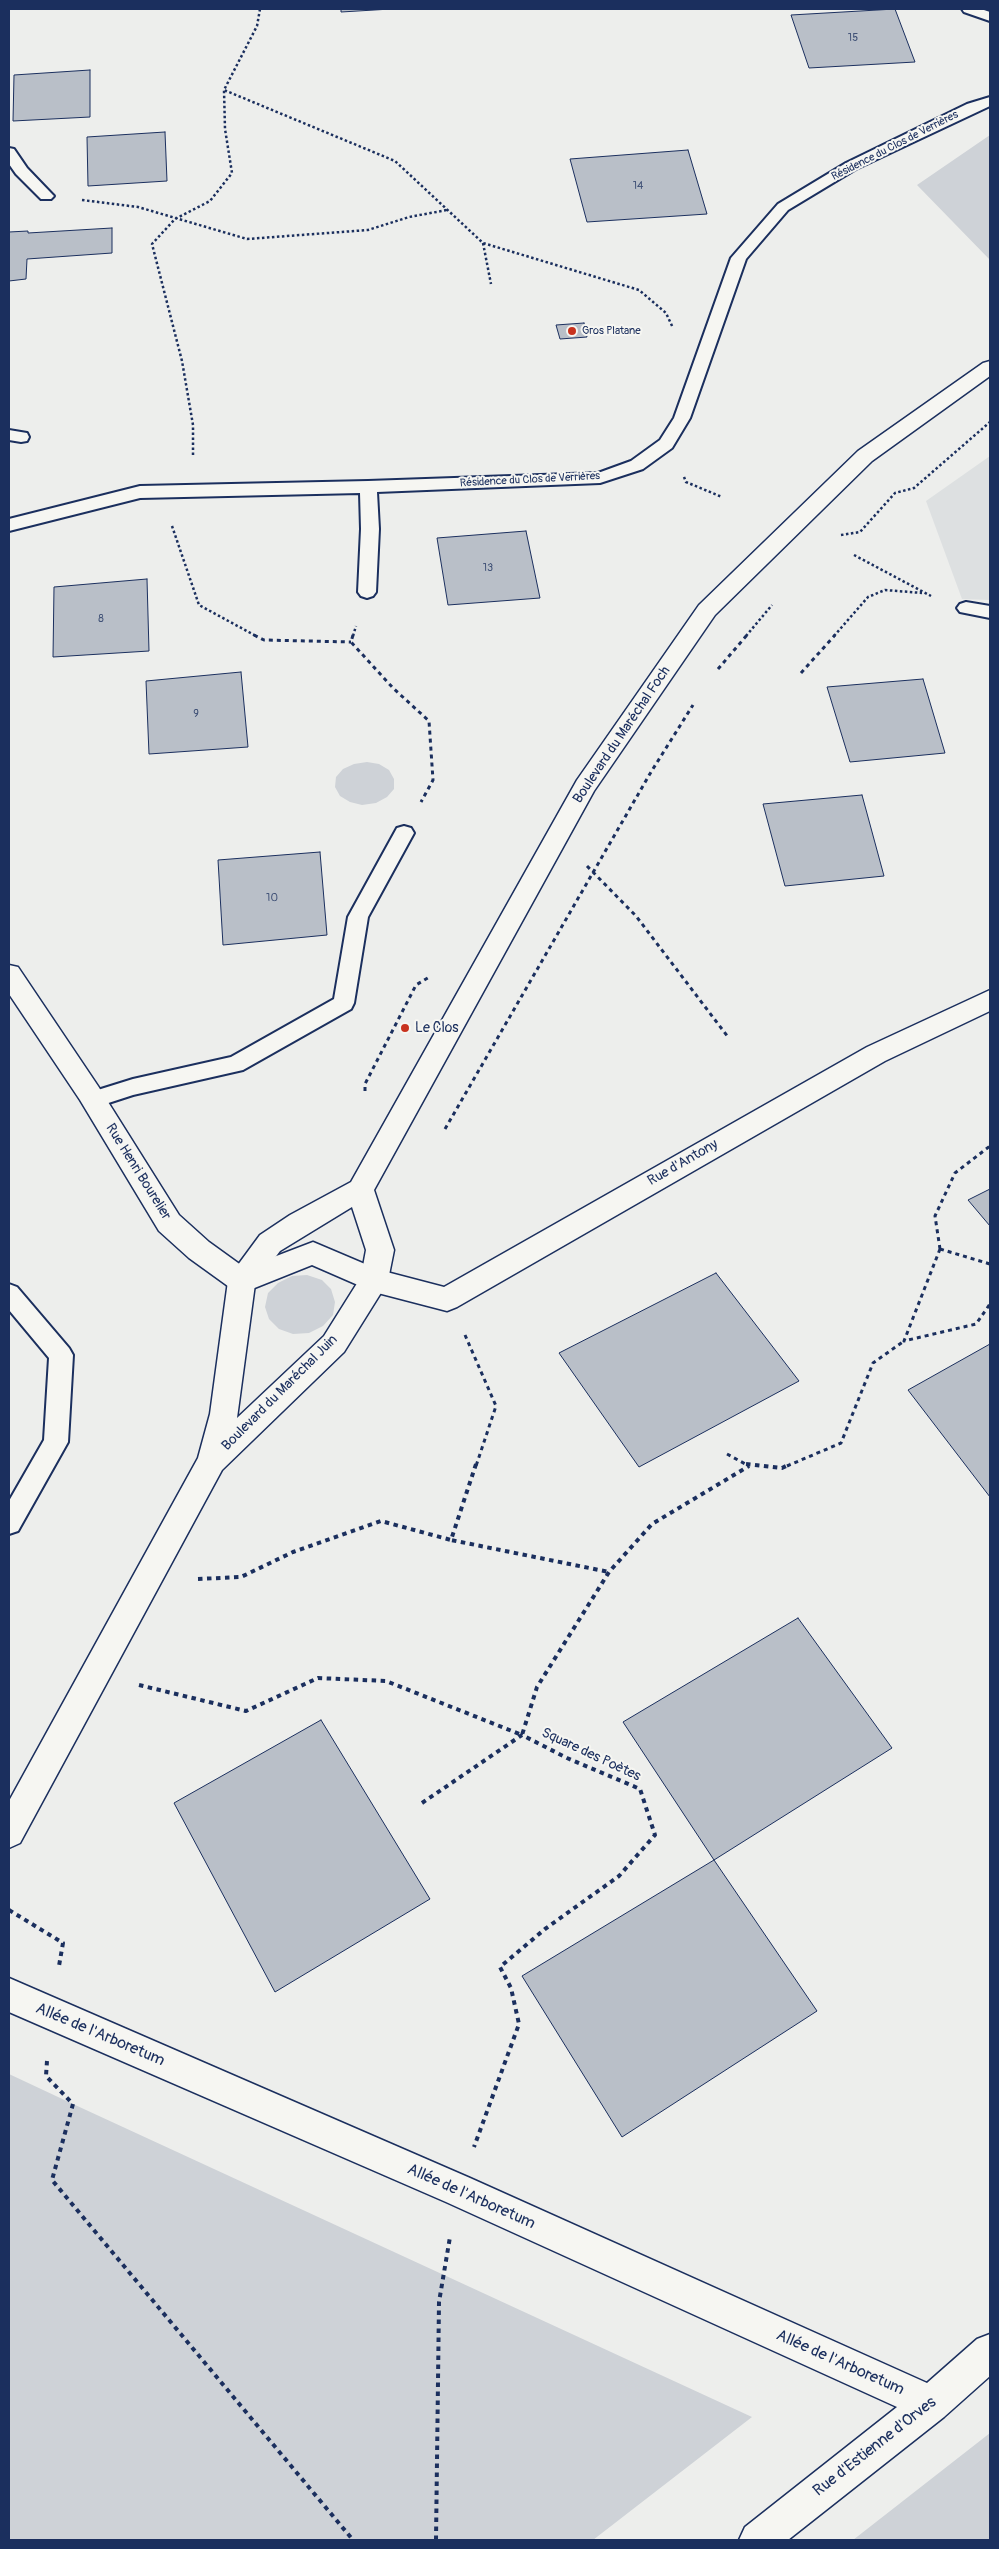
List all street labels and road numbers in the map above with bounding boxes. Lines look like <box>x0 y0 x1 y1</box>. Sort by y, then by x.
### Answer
street label: Résidence du Clos de Verrières <box>829 108 961 184</box>
street label: Résidence du Clos de Verrières <box>460 470 600 490</box>
street label: Boulevard du Maréchal Foch <box>570 663 674 807</box>
street label: Rue Henri Bourelier <box>102 1121 174 1223</box>
street label: Rue d'Antony <box>645 1136 721 1190</box>
street label: Boulevard du Maréchal Juin <box>219 1332 341 1454</box>
street label: Square des Poètes <box>539 1725 643 1785</box>
street label: Allée de l'Arboretum <box>33 1999 167 2071</box>
street label: Allée de l'Arboretum <box>404 2160 538 2234</box>
street label: Allée de l'Arboretum <box>773 2326 907 2400</box>
street label: Rue d'Estienne d'Orves <box>810 2393 940 2501</box>

